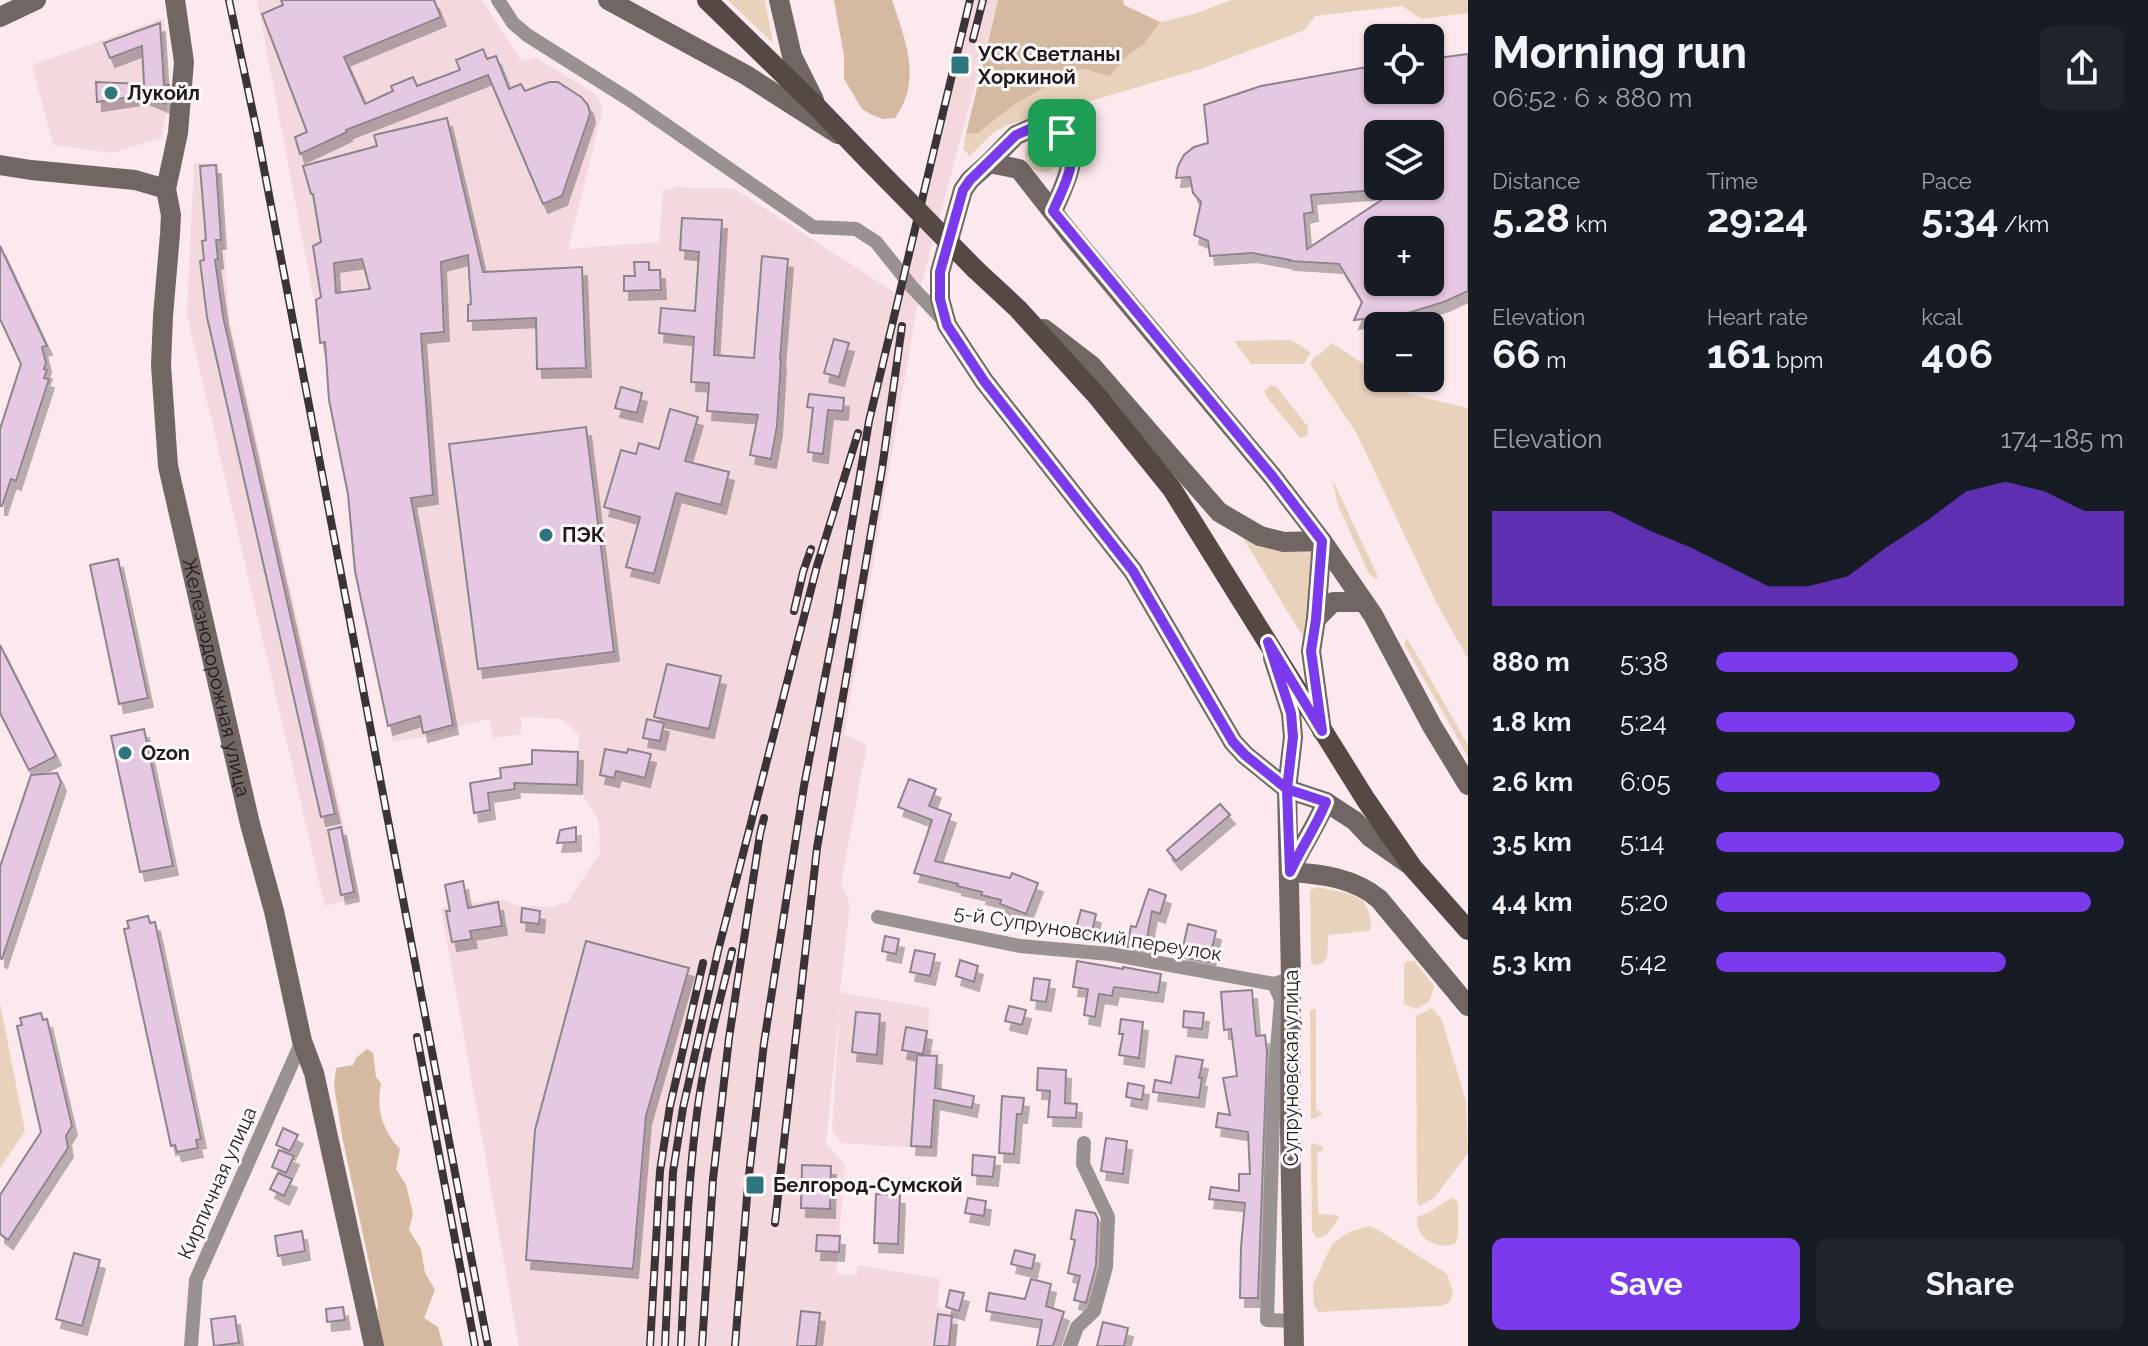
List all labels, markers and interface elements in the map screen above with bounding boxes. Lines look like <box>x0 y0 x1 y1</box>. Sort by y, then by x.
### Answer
map controls <box>1364 24 1444 392</box>
button: locate <box>1364 24 1444 104</box>
button: share <box>2040 26 2124 110</box>
text: Morning run <box>1492 27 1747 78</box>
place label: УСК Светланы Хоркиной <box>977 42 1120 89</box>
marker: УСК Светланы Хоркиной <box>949 54 971 76</box>
place label: Лукойл <box>127 81 200 105</box>
text: 06:52 · 6 × 880 m <box>1492 83 1692 113</box>
marker: Лукойл <box>102 84 120 102</box>
pin <box>1028 99 1096 167</box>
icon: arrive <box>1040 111 1084 155</box>
button: layers <box>1364 120 1444 200</box>
text: Distance <box>1492 168 1580 194</box>
text: Time <box>1707 168 1758 194</box>
text: Pace <box>1921 168 1972 194</box>
text: 5.28 <box>1492 194 1570 241</box>
text: 29:24 <box>1707 194 1808 241</box>
text: 5:34 <box>1921 194 1999 241</box>
text: km <box>1570 211 1607 237</box>
text: /km <box>1999 211 2049 237</box>
button: + <box>1364 216 1444 296</box>
text: Elevation <box>1492 304 1585 330</box>
text: Heart rate <box>1707 304 1808 330</box>
text: kcal <box>1921 304 1962 330</box>
button: − <box>1364 312 1444 392</box>
text: 66 <box>1492 330 1541 377</box>
text: 161 <box>1707 330 1770 377</box>
text: 406 <box>1921 330 1993 377</box>
text: m <box>1541 347 1566 373</box>
text: bpm <box>1770 347 1823 373</box>
text: Elevation <box>1492 424 1602 454</box>
text: 174–185 m <box>2000 424 2124 454</box>
place label: ПЭК <box>562 523 605 547</box>
marker: ПЭК <box>537 526 555 544</box>
street label: Железнодорожная улица <box>177 555 255 799</box>
text: 880 m <box>1492 647 1570 677</box>
text: 5:38 <box>1620 647 1668 677</box>
text: 1.8 km <box>1492 707 1571 737</box>
text: 5:24 <box>1620 707 1667 737</box>
place label: Ozon <box>141 741 190 765</box>
marker: Ozon <box>116 744 134 762</box>
text: 2.6 km <box>1492 767 1573 797</box>
text: 6:05 <box>1620 767 1671 797</box>
text: 3.5 km <box>1492 827 1572 857</box>
text: 5:14 <box>1620 827 1664 857</box>
text: 4.4 km <box>1492 887 1573 917</box>
text: 5:20 <box>1620 887 1669 917</box>
street label: 5-й Супруновский переулок <box>952 900 1224 966</box>
text: 5.3 km <box>1492 947 1572 977</box>
text: 5:42 <box>1620 947 1667 977</box>
street label: Супруновская улица <box>1279 970 1303 1166</box>
street label: Кирпичная улица <box>173 1103 261 1263</box>
place label: Белгород-Сумской <box>773 1173 963 1197</box>
marker: Белгород-Сумской <box>744 1174 766 1196</box>
button: Save <box>1492 1238 1800 1330</box>
button: Share <box>1816 1238 2124 1330</box>

